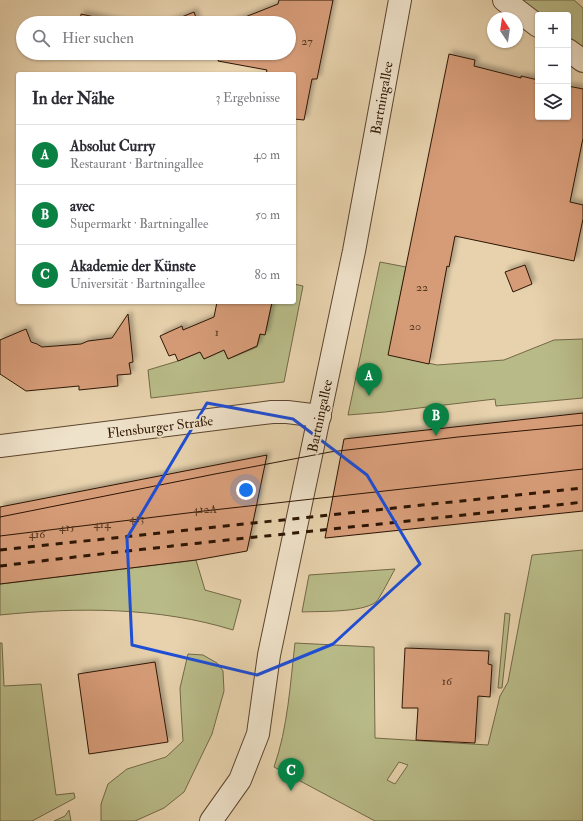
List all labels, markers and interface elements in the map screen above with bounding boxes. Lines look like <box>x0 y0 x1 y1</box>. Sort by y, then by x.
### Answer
north arrow <box>487 12 523 48</box>
map controls <box>535 12 571 120</box>
button: + <box>535 12 571 48</box>
search box <box>16 16 296 60</box>
icon: search <box>30 27 52 49</box>
text: Hier suchen <box>62 29 134 48</box>
house number: 27 <box>301 34 313 49</box>
button: − <box>535 48 571 84</box>
street label: Bartningallee <box>367 60 397 136</box>
button: layers <box>535 84 571 120</box>
text: In der Nähe <box>32 88 114 109</box>
text: 3 Ergebnisse <box>215 90 280 106</box>
text: Absolut Curry <box>70 137 155 156</box>
text: A <box>41 147 49 163</box>
text: 40 m <box>254 147 280 163</box>
text: Restaurant · Bartningallee <box>70 156 203 172</box>
text: avec <box>70 197 95 216</box>
text: B <box>41 207 49 223</box>
text: 50 m <box>255 207 280 223</box>
text: Supermarkt · Bartningallee <box>70 216 208 232</box>
text: Akademie der Künste <box>70 257 196 276</box>
text: C <box>40 267 50 283</box>
text: 80 m <box>254 267 280 283</box>
text: Universität · Bartningallee <box>70 276 205 292</box>
house number: 22 <box>416 280 428 295</box>
house number: 20 <box>409 319 421 334</box>
house number: 1 <box>215 325 219 340</box>
pin: A <box>356 363 382 396</box>
street label: Bartningallee <box>304 378 336 454</box>
pin: B <box>423 403 449 436</box>
street label: Flensburger Straße <box>106 412 214 442</box>
your location <box>236 480 256 500</box>
house number: 412A <box>193 502 218 517</box>
house number: 413 <box>129 511 145 526</box>
house number: 414 <box>93 517 111 532</box>
house number: 415 <box>59 520 76 535</box>
house number: 416 <box>29 527 46 542</box>
house number: 16 <box>442 674 453 689</box>
pin: C <box>278 758 304 791</box>

